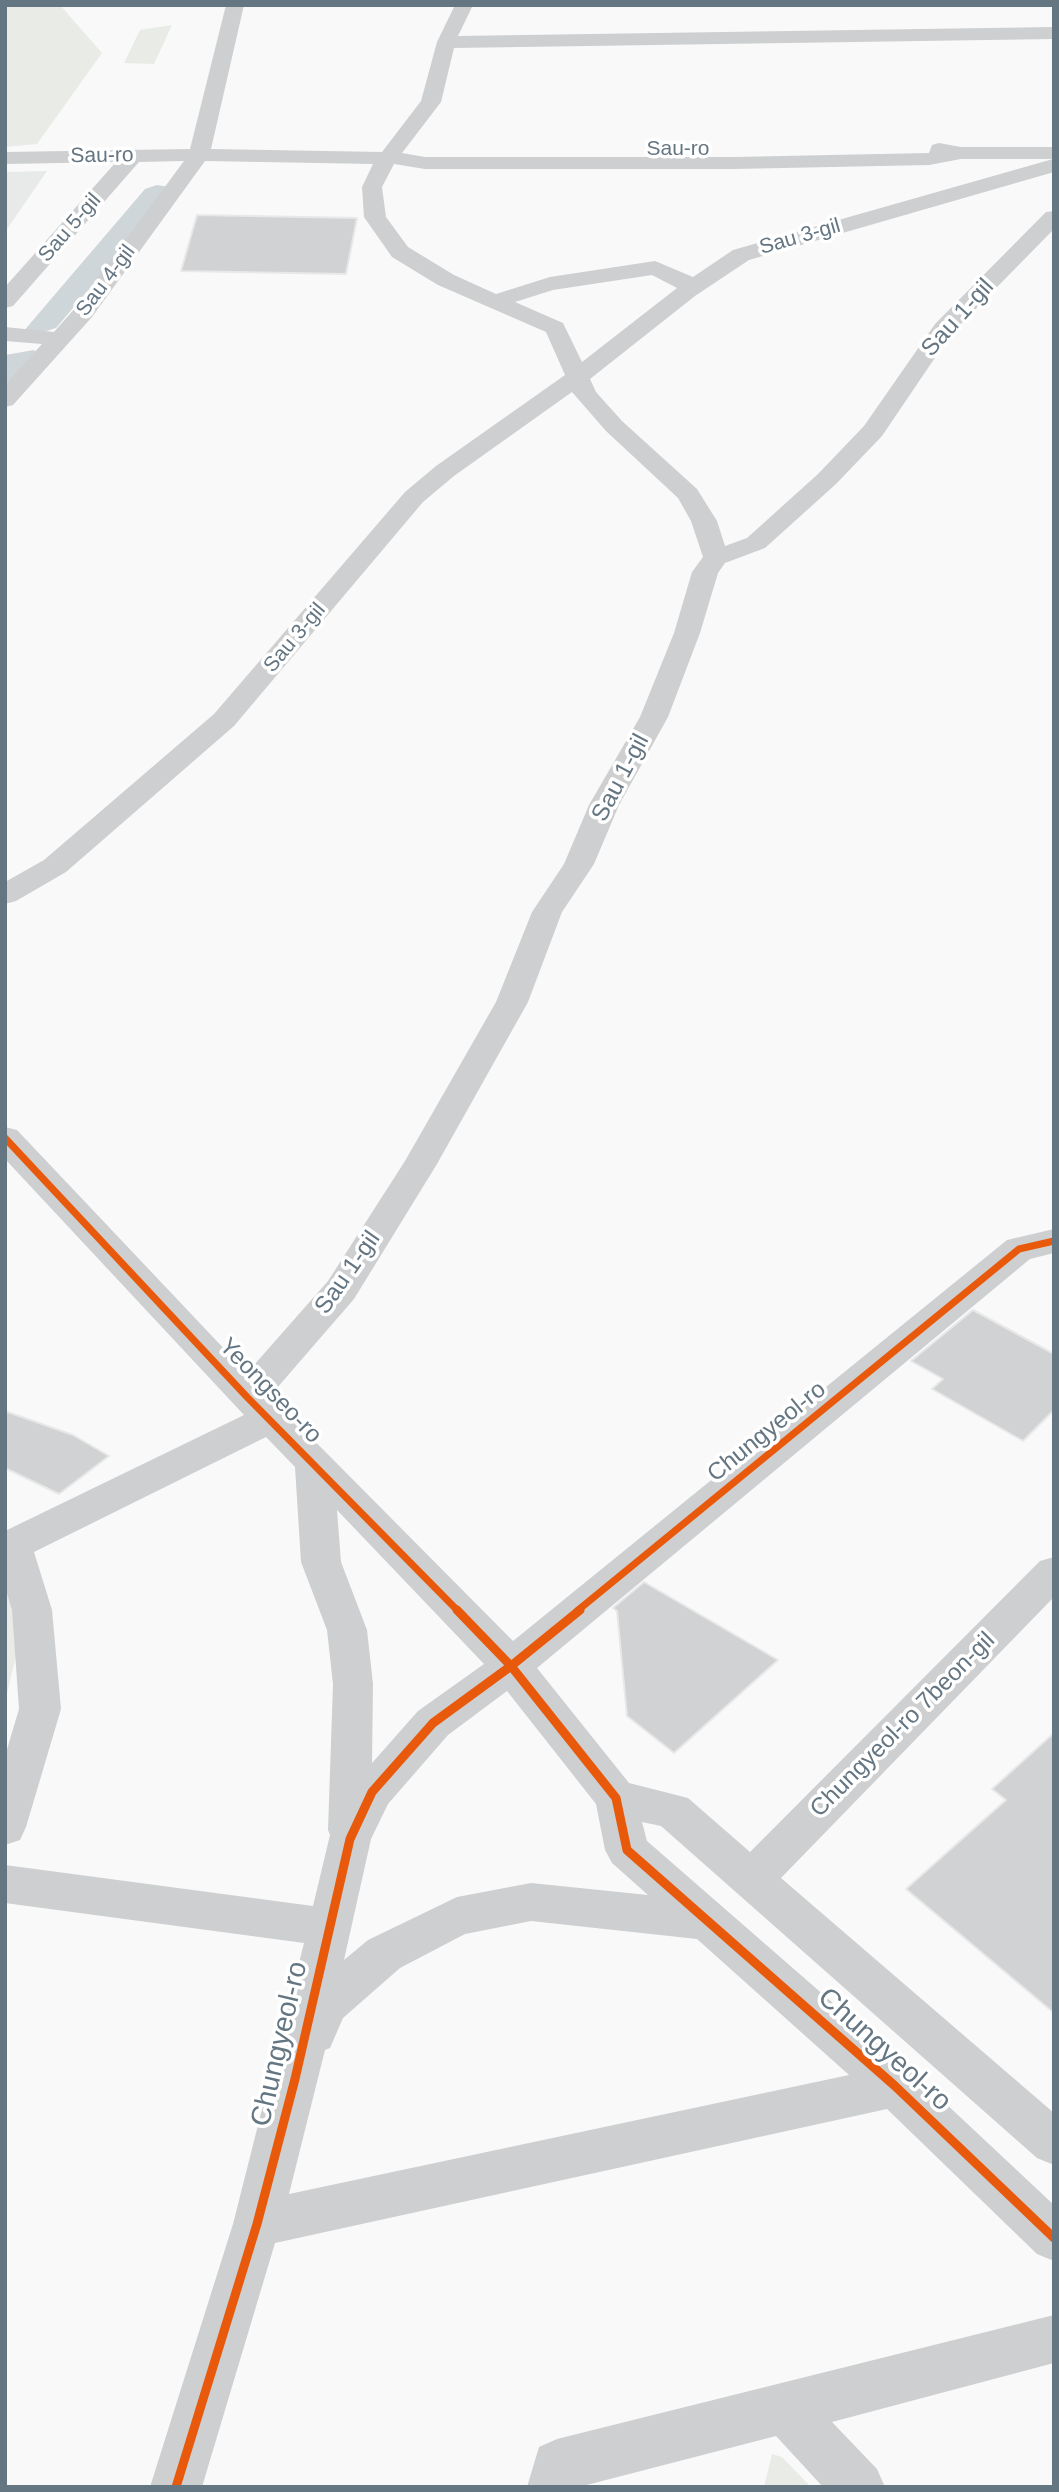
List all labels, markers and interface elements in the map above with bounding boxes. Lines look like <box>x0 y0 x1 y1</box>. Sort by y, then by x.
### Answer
street label: Sau-ro <box>646 136 710 162</box>
street label: Sau-ro <box>70 143 134 169</box>
street label: Sau 5-gil <box>33 188 107 268</box>
street label: Sau 3-gil <box>757 213 843 261</box>
street label: Sau 4-gil <box>71 240 141 322</box>
street label: Sau 1-gil <box>916 273 1000 363</box>
street label: Sau 3-gil <box>259 598 331 678</box>
street label: Sau 1-gil <box>586 729 656 827</box>
street label: Sau 1-gil <box>309 1226 387 1320</box>
street label: Yeongseo-ro <box>213 1332 327 1450</box>
street label: Chungyeol-ro <box>702 1375 832 1489</box>
street label: Chungyeol-ro 7beon-gil <box>805 1627 1001 1823</box>
street label: Chungyeol-ro <box>245 1958 315 2130</box>
street label: Chungyeol-ro <box>810 1981 958 2119</box>

